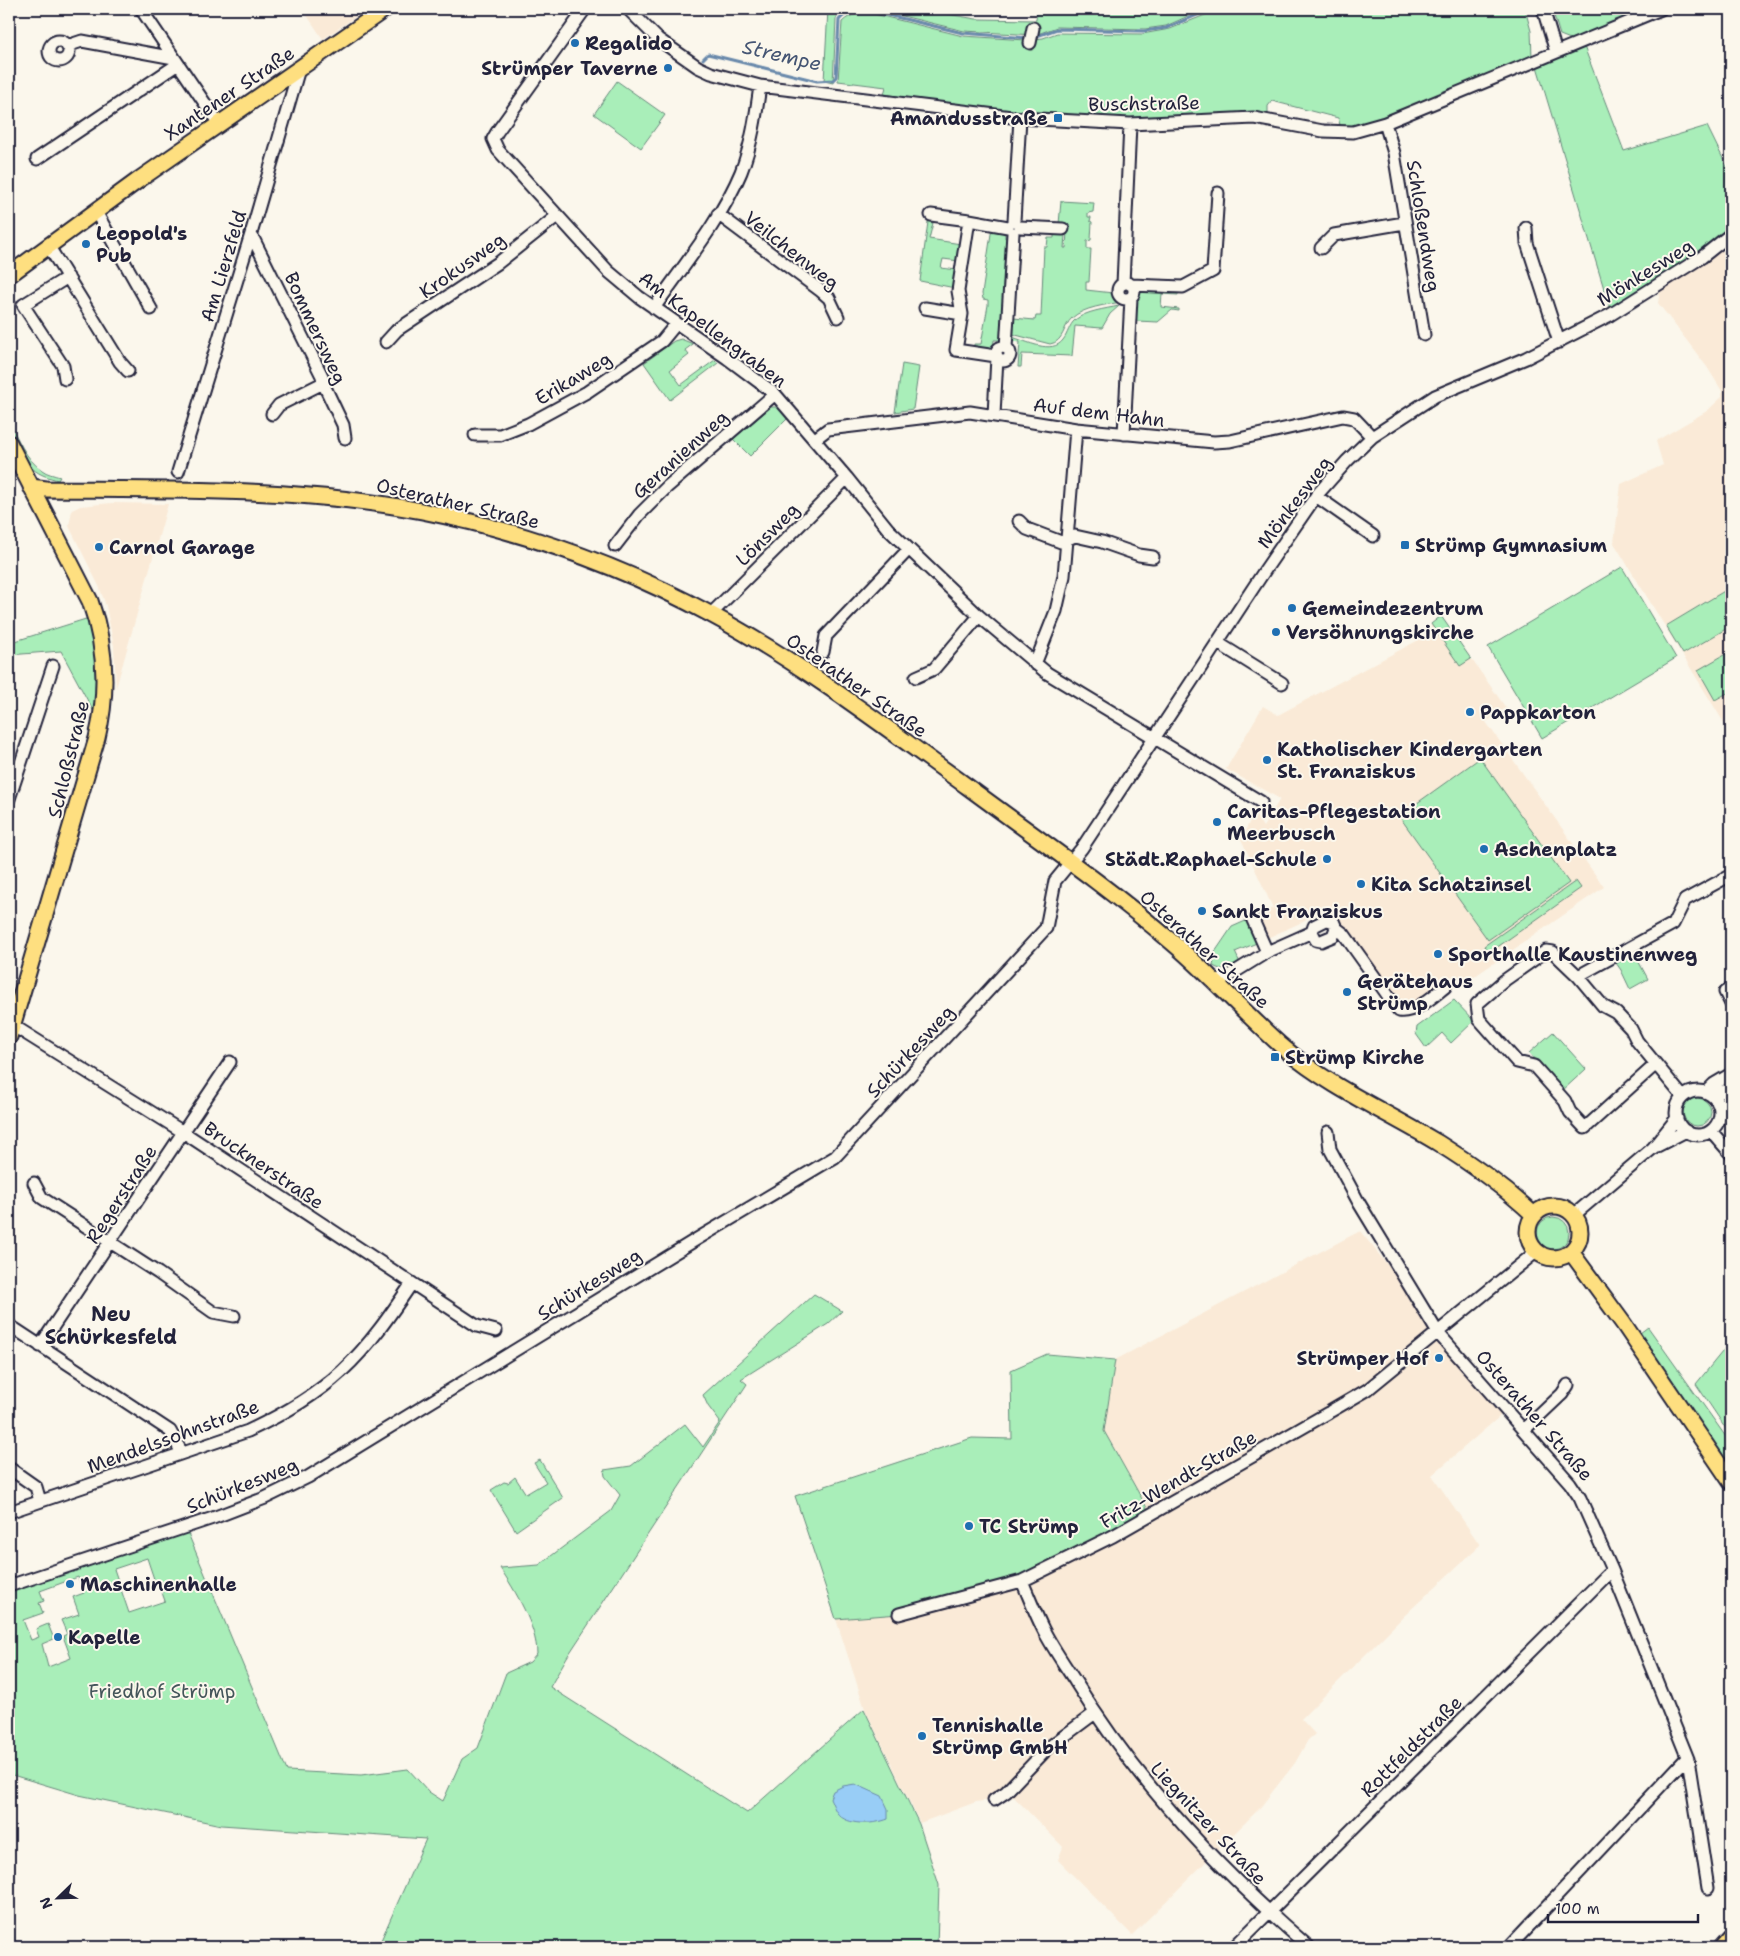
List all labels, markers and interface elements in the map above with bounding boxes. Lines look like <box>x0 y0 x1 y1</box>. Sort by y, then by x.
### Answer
place label: Regalido <box>585 31 673 56</box>
water label: Strempe <box>740 33 824 77</box>
marker: Regalido <box>569 37 581 49</box>
street label: Xantener Straße <box>159 41 299 146</box>
place label: Strümper Taverne <box>481 56 658 81</box>
marker: Strümper Taverne <box>662 62 674 74</box>
street label: Buschstraße <box>1088 90 1200 117</box>
place label: Amandusstraße <box>890 106 1048 131</box>
marker: Amandusstraße <box>1052 112 1064 124</box>
street label: Schloßendweg <box>1401 158 1446 294</box>
street label: Veilchenweg <box>739 205 844 295</box>
street label: Am Lierzfeld <box>195 207 252 325</box>
place label: Leopold's Pub <box>96 221 187 268</box>
street label: Krokusweg <box>414 227 510 304</box>
street label: Mönkesweg <box>1592 233 1698 312</box>
marker: Leopold's Pub <box>80 238 92 250</box>
street label: Am Kapellengraben <box>634 266 792 393</box>
street label: Bommersweg <box>279 268 352 388</box>
street label: Erikaweg <box>530 346 616 411</box>
street label: Auf dem Hahn <box>1032 392 1166 433</box>
street label: Geranienweg <box>627 405 734 504</box>
street label: Mönkesweg <box>1251 451 1337 554</box>
street label: Osterather Straße <box>374 473 542 534</box>
street label: Lönsweg <box>730 497 805 572</box>
place label: Strümp Gymnasium <box>1415 533 1607 558</box>
place label: Carnol Garage <box>109 535 255 560</box>
marker: Strümp Gymnasium <box>1399 539 1411 551</box>
marker: Carnol Garage <box>93 541 105 553</box>
place label: Gemeindezentrum <box>1302 596 1483 621</box>
marker: Gemeindezentrum <box>1286 602 1298 614</box>
place label: Versöhnungskirche <box>1286 620 1474 645</box>
marker: Versöhnungskirche <box>1270 626 1282 638</box>
street label: Osterather Straße <box>781 627 932 743</box>
street label: Schloßstraße <box>42 698 95 821</box>
place label: Pappkarton <box>1480 700 1596 725</box>
marker: Pappkarton <box>1464 706 1476 718</box>
place label: Katholischer Kindergarten St. Franziskus <box>1277 737 1543 784</box>
marker: Katholischer Kindergarten St. Franziskus <box>1261 754 1273 766</box>
place label: Caritas-Pflegestation Meerbusch <box>1227 799 1441 846</box>
marker: Caritas-Pflegestation Meerbusch <box>1211 816 1223 828</box>
place label: Aschenplatz <box>1494 837 1617 862</box>
marker: Aschenplatz <box>1478 843 1490 855</box>
place label: Städt.Raphael-Schule <box>1105 847 1317 872</box>
marker: Städt.Raphael-Schule <box>1321 853 1333 865</box>
place label: Kita Schatzinsel <box>1371 872 1532 897</box>
marker: Kita Schatzinsel <box>1355 878 1367 890</box>
street label: Osterather Straße <box>1134 884 1275 1014</box>
place label: Sankt Franziskus <box>1212 899 1383 924</box>
marker: Sankt Franziskus <box>1196 905 1208 917</box>
place label: Sporthalle Kaustinenweg <box>1448 942 1697 967</box>
marker: Sporthalle Kaustinenweg <box>1432 948 1444 960</box>
place label: Gerätehaus Strümp <box>1357 969 1473 1016</box>
marker: Gerätehaus Strümp <box>1341 986 1353 998</box>
street label: Schürkesweg <box>861 1000 960 1103</box>
place label: Strümp Kirche <box>1285 1045 1424 1070</box>
marker: Strümp Kirche <box>1269 1051 1281 1063</box>
street label: Brucknerstraße <box>199 1116 329 1215</box>
street label: Regerstraße <box>80 1140 163 1249</box>
street label: Schürkesweg <box>532 1242 646 1326</box>
district label: Neu Schürkesfeld <box>45 1301 177 1350</box>
street label: Osterather Straße <box>1471 1344 1599 1486</box>
place label: Strümper Hof <box>1297 1346 1429 1371</box>
marker: Strümper Hof <box>1433 1352 1445 1364</box>
street label: Mendelssohnstraße <box>84 1394 262 1479</box>
street label: Fritz-Wendt-Straße <box>1095 1424 1261 1534</box>
street label: Schürkesweg <box>183 1452 302 1519</box>
place label: TC Strümp <box>979 1514 1079 1539</box>
marker: TC Strümp <box>963 1520 975 1532</box>
place label: Maschinenhalle <box>80 1572 237 1597</box>
marker: Maschinenhalle <box>64 1578 76 1590</box>
place label: Kapelle <box>68 1625 141 1650</box>
marker: Kapelle <box>52 1631 64 1643</box>
park label: Friedhof Strümp <box>89 1679 236 1704</box>
street label: Rottfeldstraße <box>1355 1690 1468 1803</box>
place label: Tennishalle Strümp GmbH <box>932 1713 1068 1760</box>
marker: Tennishalle Strümp GmbH <box>916 1730 928 1742</box>
street label: Liegnitzer Straße <box>1145 1756 1272 1890</box>
north arrow <box>32 1874 82 1924</box>
scale bar <box>1548 1891 1698 1923</box>
text: N <box>36 1894 56 1912</box>
text: 100 m <box>1555 1899 1600 1919</box>

